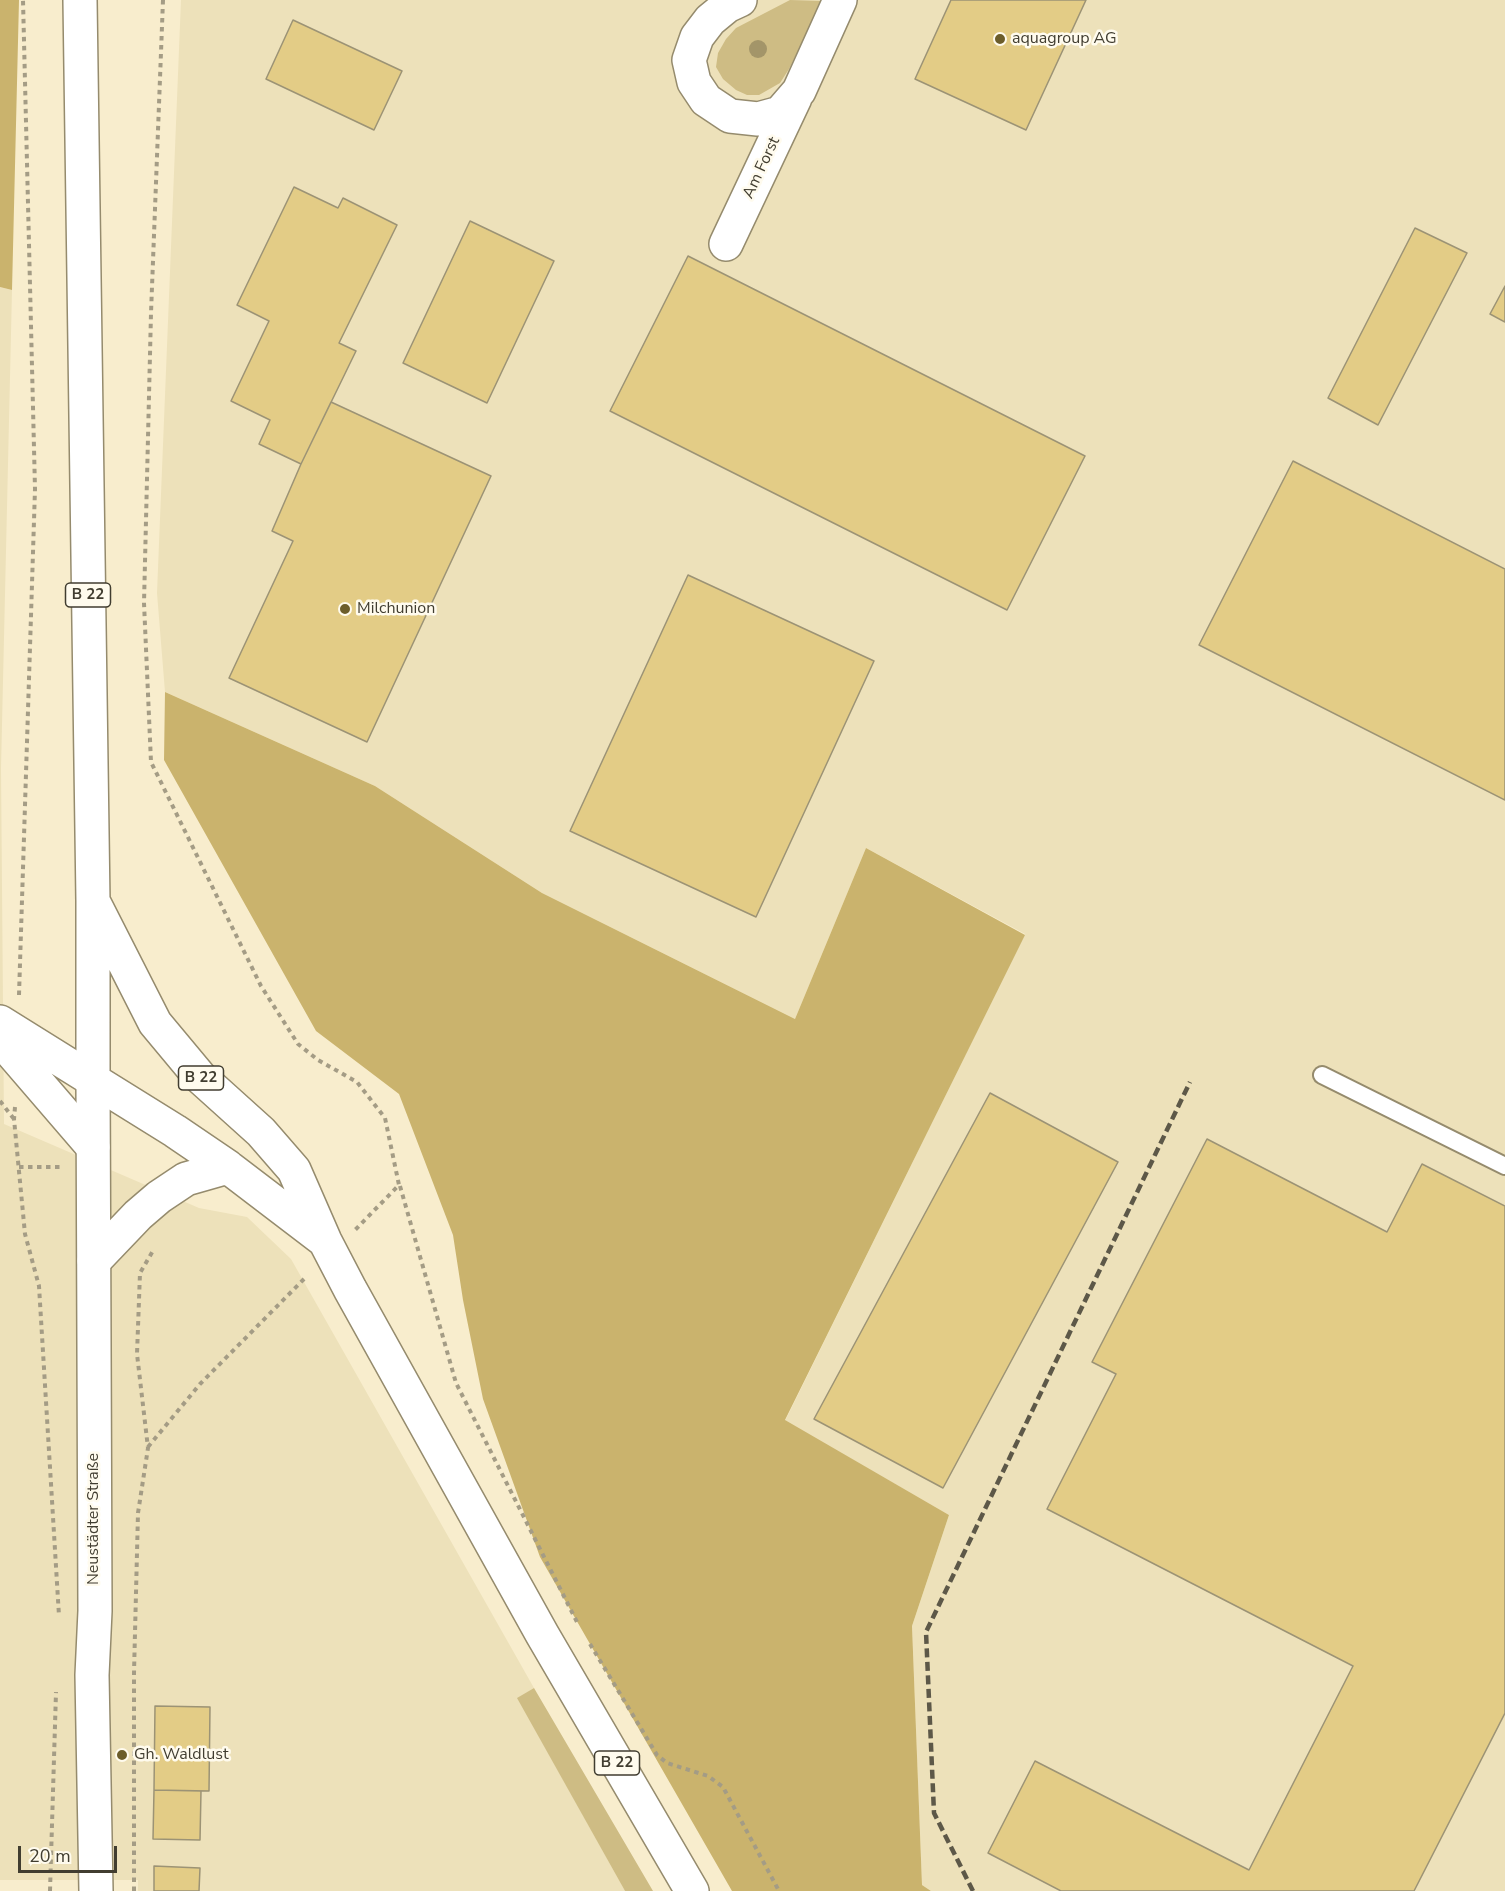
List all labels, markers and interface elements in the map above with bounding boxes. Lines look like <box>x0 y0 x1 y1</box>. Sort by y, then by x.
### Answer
place label: aquagroup AG <box>1012 29 1117 49</box>
marker: aquagroup AG <box>993 32 1007 46</box>
street label: Am Forst <box>739 134 785 202</box>
road number: B 22 <box>66 583 110 607</box>
place label: Milchunion <box>357 599 435 619</box>
marker: Milchunion <box>338 602 352 616</box>
road number: B 22 <box>178 1066 224 1090</box>
street label: Neustädter Straße <box>84 1453 104 1585</box>
place label: Gh. Waldlust <box>134 1745 229 1765</box>
marker: Gh. Waldlust <box>115 1748 129 1762</box>
road number: B 22 <box>594 1751 640 1775</box>
scale bar <box>21 1834 120 1872</box>
text: 20 m <box>29 1844 71 1868</box>

